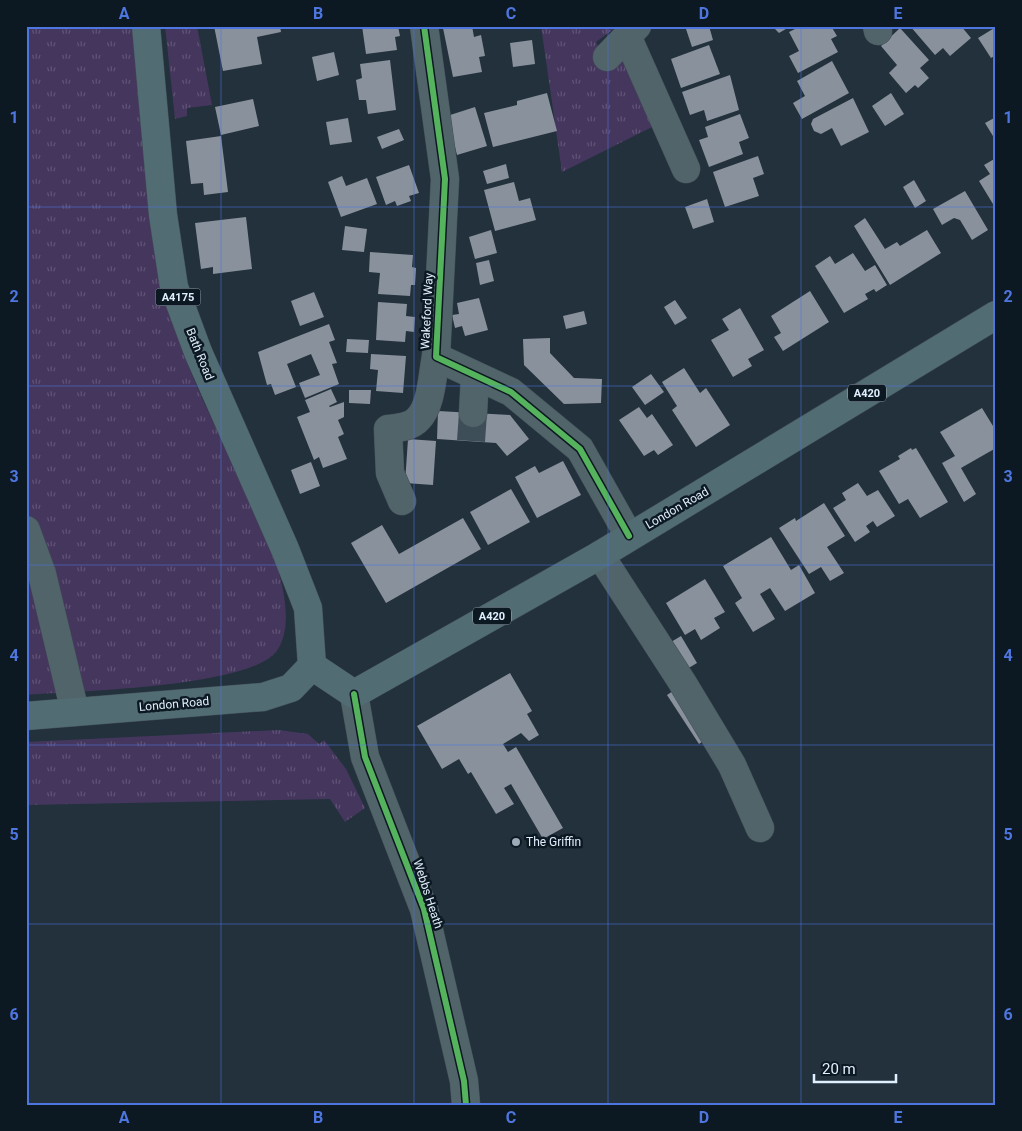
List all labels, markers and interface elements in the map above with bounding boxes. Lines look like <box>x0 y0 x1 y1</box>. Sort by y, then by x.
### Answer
text: A <box>119 4 130 23</box>
text: B <box>313 4 323 23</box>
text: C <box>506 4 516 23</box>
text: D <box>699 4 709 23</box>
text: E <box>894 4 903 23</box>
text: 1 <box>9 108 19 127</box>
text: 1 <box>1003 108 1013 127</box>
street label: Wakeford Way <box>418 272 436 350</box>
text: 2 <box>9 287 19 306</box>
text: 2 <box>1003 287 1013 306</box>
road number: A4175 <box>156 288 200 306</box>
street label: Bath Road <box>183 326 217 382</box>
road number: A420 <box>848 384 886 402</box>
text: 3 <box>9 467 19 486</box>
text: 3 <box>1003 467 1013 486</box>
street label: London Road <box>643 484 711 532</box>
road number: A420 <box>473 608 511 624</box>
text: 4 <box>9 646 19 665</box>
text: 4 <box>1003 646 1013 665</box>
street label: London Road <box>138 694 210 714</box>
text: 5 <box>9 825 19 844</box>
text: 5 <box>1003 825 1013 844</box>
place label: The Griffin <box>526 835 581 849</box>
marker: The Griffin <box>510 836 522 848</box>
street label: Webbs Heath <box>410 858 446 930</box>
text: 6 <box>9 1005 19 1024</box>
text: 6 <box>1003 1005 1013 1024</box>
scale bar <box>814 1051 897 1083</box>
text: 20 m <box>822 1060 856 1078</box>
text: A <box>119 1108 130 1127</box>
text: B <box>313 1108 323 1127</box>
text: C <box>506 1108 516 1127</box>
text: D <box>699 1108 709 1127</box>
text: E <box>894 1108 903 1127</box>

